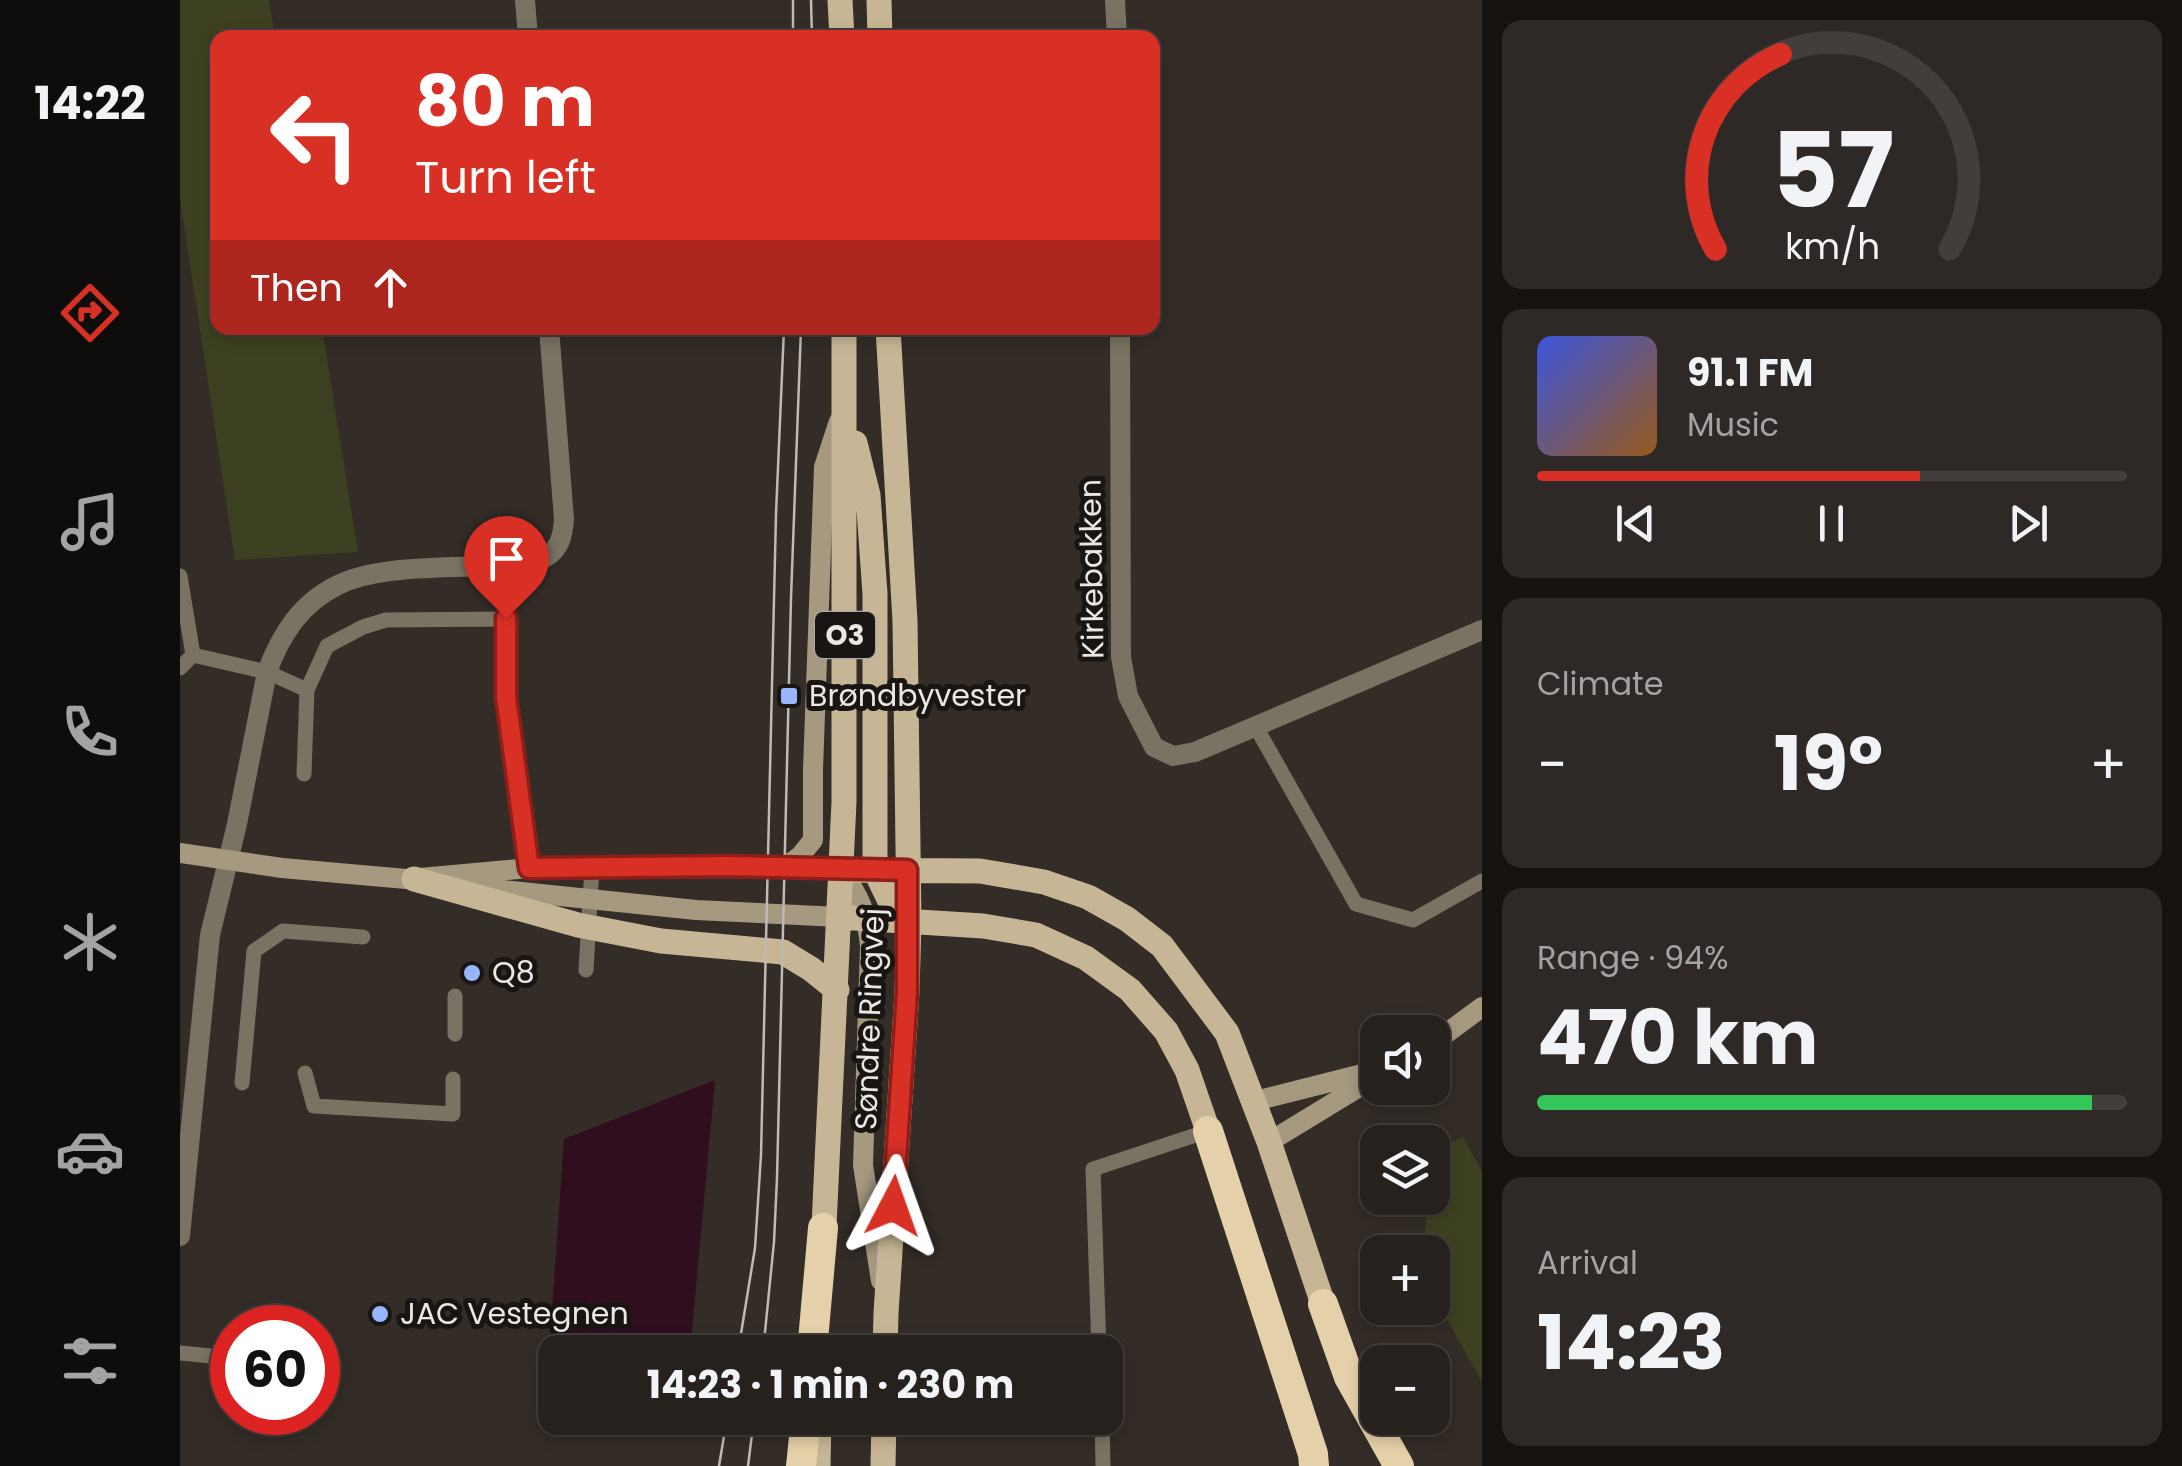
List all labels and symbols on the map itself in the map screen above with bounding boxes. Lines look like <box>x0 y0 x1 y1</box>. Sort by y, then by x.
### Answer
street label: Kirkebakken <box>1068 479 1115 659</box>
pin <box>464 516 549 619</box>
road number: O3 <box>815 612 875 658</box>
place label: Brøndbyvester <box>809 674 1026 717</box>
marker: Brøndbyvester <box>778 685 800 707</box>
street label: Søndre Ringvej <box>844 907 895 1131</box>
place label: Q8 <box>492 951 535 994</box>
marker: Q8 <box>461 962 483 984</box>
position arrow <box>841 1154 945 1258</box>
place label: JAC Vestegnen <box>400 1292 629 1335</box>
marker: JAC Vestegnen <box>369 1303 391 1325</box>
speed limit sign: 60 <box>210 1305 340 1435</box>

